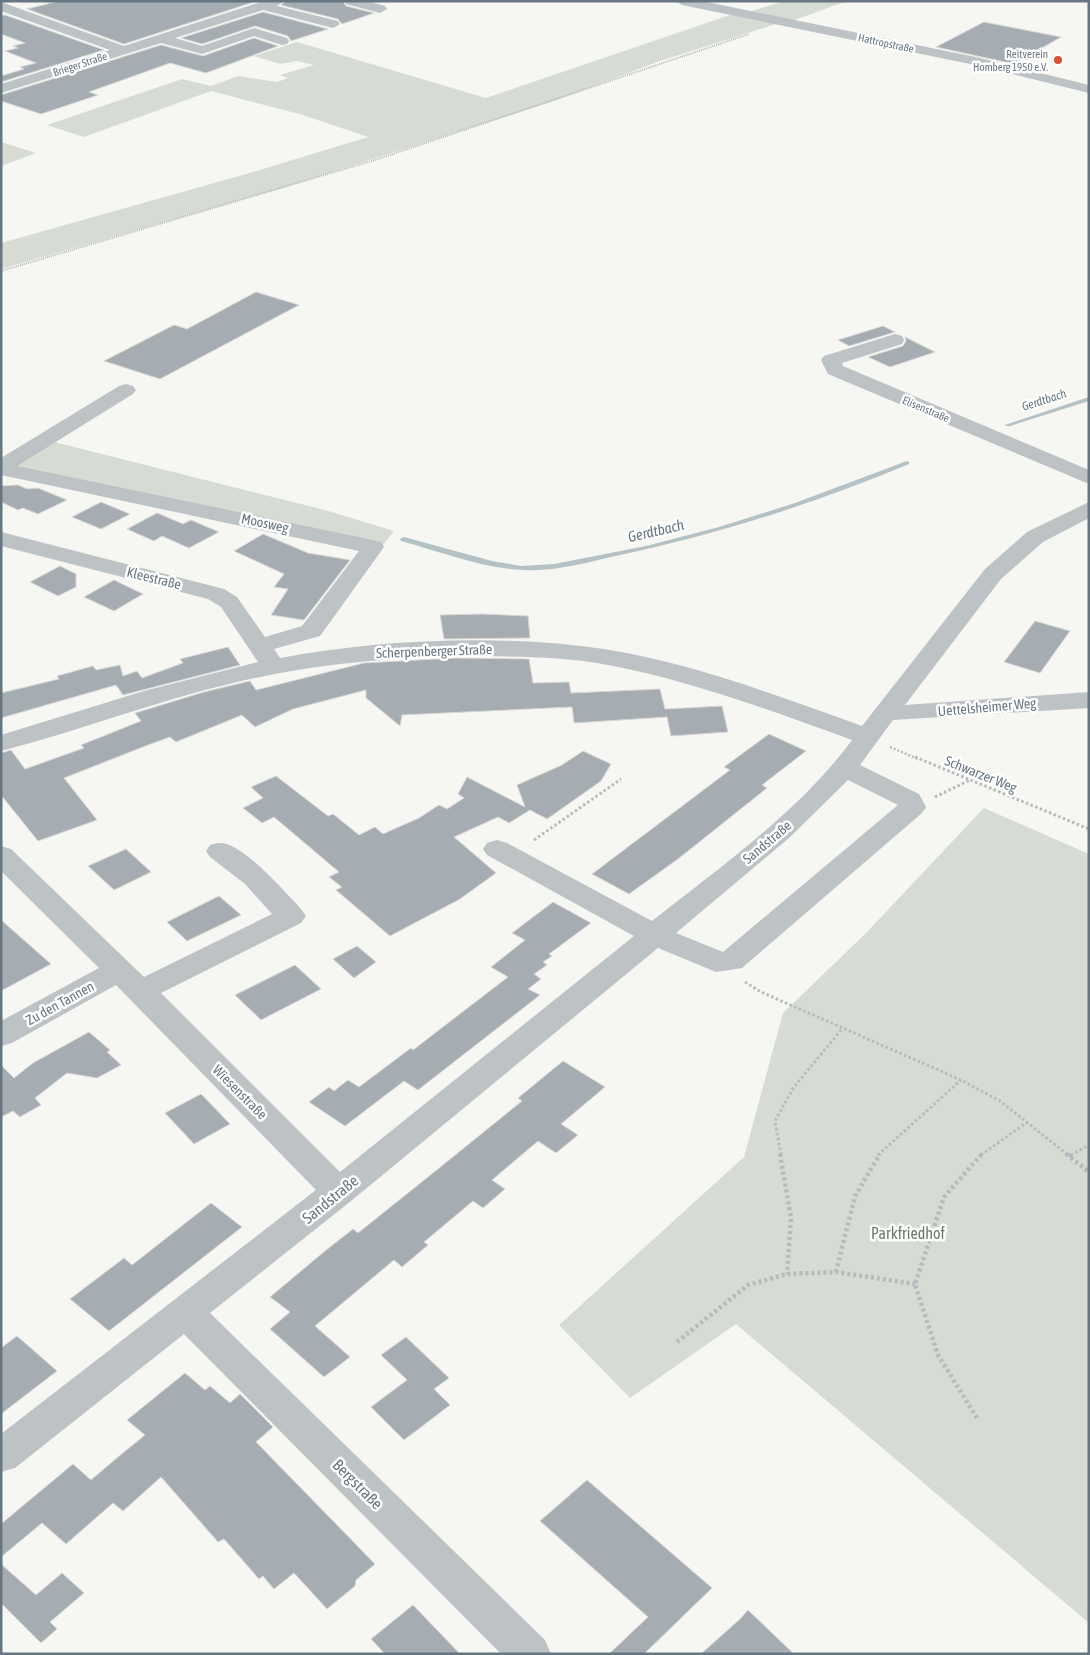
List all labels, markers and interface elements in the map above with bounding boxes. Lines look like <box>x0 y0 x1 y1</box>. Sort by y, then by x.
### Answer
street label: Hattropstraße <box>857 31 915 55</box>
place label: Reitverein Homberg 1950 e.V. <box>973 48 1048 73</box>
street label: Brieger Straße <box>51 50 109 78</box>
marker: Reitverein Homberg 1950 e.V. <box>1052 54 1064 66</box>
water label: Gerdtbach <box>1020 386 1068 414</box>
street label: Elisenstraße <box>901 394 951 424</box>
street label: Moosweg <box>240 510 290 536</box>
water label: Gerdtbach <box>626 516 686 545</box>
street label: Kleestraße <box>125 564 183 592</box>
street label: Scherpenberger Straße <box>376 641 492 661</box>
street label: Uettelsheimer Weg <box>937 695 1037 719</box>
street label: Schwarzer Weg <box>943 752 1019 796</box>
street label: Sandstraße <box>740 817 794 867</box>
street label: Zu den Tannen <box>23 978 97 1028</box>
street label: Wiesenstraße <box>210 1062 270 1122</box>
street label: Sandstraße <box>299 1171 361 1227</box>
park label: Parkfriedhof <box>871 1224 946 1242</box>
street label: Bergstraße <box>329 1455 387 1513</box>

